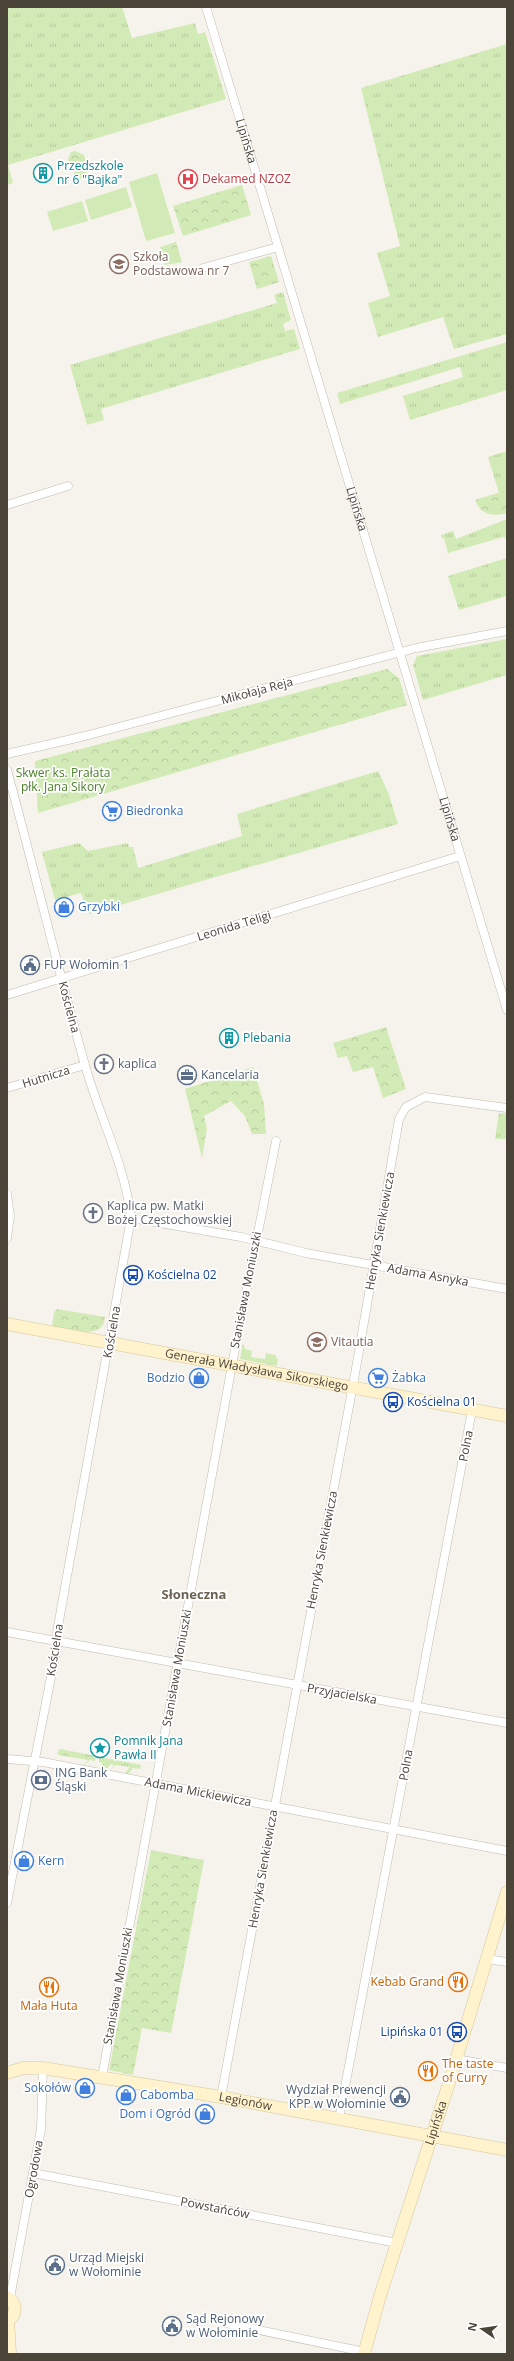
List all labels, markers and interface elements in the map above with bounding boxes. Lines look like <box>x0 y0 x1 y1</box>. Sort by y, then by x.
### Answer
street label: Lipińska <box>232 117 261 165</box>
place label: Przedszkole nr 6 "Bajka" <box>57 157 124 188</box>
building icon: Przedszkole nr 6 "Bajka" <box>32 162 54 184</box>
hospital icon: Dekamed NZOZ <box>177 168 199 190</box>
place label: Dekamed NZOZ <box>202 170 291 187</box>
place label: Szkoła Podstawowa nr 7 <box>133 248 229 279</box>
school or university icon: Szkoła Podstawowa nr 7 <box>108 253 130 275</box>
street label: Lipińska <box>342 484 372 533</box>
street label: Mikołaja Reja <box>219 673 295 708</box>
park label: Skwer ks. Prałata płk. Jana Sikory <box>16 764 110 795</box>
street label: Lipińska <box>436 795 465 843</box>
supermarket icon: Biedronka <box>101 800 123 822</box>
place label: Biedronka <box>126 802 183 819</box>
shop icon: Grzybki <box>53 896 75 918</box>
place label: Grzybki <box>78 898 120 915</box>
street label: Leonida Teligi <box>195 906 273 945</box>
public building icon: FUP Wołomin 1 <box>19 954 41 976</box>
place label: FUP Wołomin 1 <box>44 956 129 973</box>
street label: Kościelna <box>54 979 85 1035</box>
building icon: Plebania <box>218 1027 240 1049</box>
place label: Plebania <box>243 1029 291 1046</box>
church icon: kaplica <box>93 1053 115 1075</box>
place label: kaplica <box>118 1055 157 1072</box>
street label: Hutnicza <box>20 1061 72 1092</box>
office icon: Kancelaria <box>176 1064 198 1086</box>
place label: Kancelaria <box>201 1066 259 1083</box>
street label: Henryka Sienkiewicza <box>361 1170 398 1292</box>
place label: Kaplica pw. Matki Bożej Częstochowskiej <box>107 1197 232 1228</box>
church icon: Kaplica pw. Matki Bożej Częstochowskiej <box>82 1202 104 1224</box>
street label: Stanisława Moniuszki <box>226 1230 265 1350</box>
street label: Adama Asnyka <box>386 1259 470 1290</box>
bus stop icon: Kościelna 02 <box>122 1264 144 1286</box>
place label: Kościelna 02 <box>147 1266 217 1283</box>
street label: Kościelna <box>99 1304 124 1359</box>
school or university icon: Vitautia <box>306 1331 328 1353</box>
place label: Vitautia <box>331 1333 373 1350</box>
street label: Generała Władysława Sikorskiego <box>164 1344 350 1395</box>
shop icon: Bodzio <box>188 1367 210 1389</box>
supermarket icon: Żabka <box>367 1367 389 1389</box>
place label: Bodzio <box>147 1369 185 1386</box>
place label: Żabka <box>392 1369 426 1386</box>
bus stop icon: Kościelna 01 <box>382 1391 404 1413</box>
place label: Kościelna 01 <box>407 1393 477 1410</box>
street label: Polna <box>454 1429 477 1463</box>
street label: Henryka Sienkiewicza <box>302 1489 341 1610</box>
district label: Słoneczna <box>162 1585 226 1603</box>
street label: Stanisława Moniuszki <box>158 1608 195 1728</box>
street label: Kościelna <box>42 1622 67 1677</box>
street label: Przyjacielska <box>306 1679 378 1708</box>
place label: Pomnik Jana Pawła II <box>114 1732 183 1763</box>
place icon: Pomnik Jana Pawła II <box>89 1737 111 1759</box>
street label: Polna <box>394 1748 417 1782</box>
place label: ING Bank Śląski <box>55 1764 108 1795</box>
bank icon: ING Bank Śląski <box>30 1769 52 1791</box>
street label: Adama Mickiewicza <box>143 1773 253 1810</box>
street label: Henryka Sienkiewicza <box>244 1808 281 1930</box>
shop icon: Kern <box>13 1850 35 1872</box>
place label: Kern <box>38 1852 64 1869</box>
street label: Stanisława Moniuszki <box>99 1926 136 2046</box>
restaurant icon: Kebab Grand <box>447 1971 469 1993</box>
place label: Kebab Grand <box>370 1973 444 1990</box>
restaurant icon: Mała Huta <box>38 1976 60 1998</box>
place label: Mała Huta <box>20 1997 78 2014</box>
bus stop icon: Lipińska 01 <box>446 2021 468 2043</box>
place label: Lipińska 01 <box>380 2023 443 2040</box>
place label: The taste of Curry <box>442 2055 494 2086</box>
restaurant icon: The taste of Curry <box>417 2060 439 2082</box>
shop icon: Sokołów <box>74 2077 96 2099</box>
place label: Sokołów <box>24 2079 72 2096</box>
place label: Wydział Prewencji KPP w Wołominie <box>286 2081 386 2112</box>
shop icon: Cabomba <box>115 2084 137 2106</box>
place label: Cabomba <box>140 2086 194 2103</box>
public building icon: Wydział Prewencji KPP w Wołominie <box>389 2086 411 2108</box>
street label: Legionów <box>218 2088 274 2114</box>
street label: Lipińska <box>420 2098 451 2147</box>
shop icon: Dom i Ogród <box>194 2103 216 2125</box>
place label: Dom i Ogród <box>119 2105 191 2122</box>
street label: Ogrodowa <box>20 2139 47 2199</box>
street label: Powstańców <box>179 2192 252 2223</box>
place label: Urząd Miejski w Wołominie <box>69 2249 144 2280</box>
public building icon: Urząd Miejski w Wołominie <box>44 2254 66 2276</box>
north arrow <box>462 2309 502 2349</box>
place label: Sąd Rejonowy w Wołominie <box>186 2310 265 2341</box>
public building icon: Sąd Rejonowy w Wołominie <box>161 2315 183 2337</box>
text: N <box>463 2321 480 2333</box>

